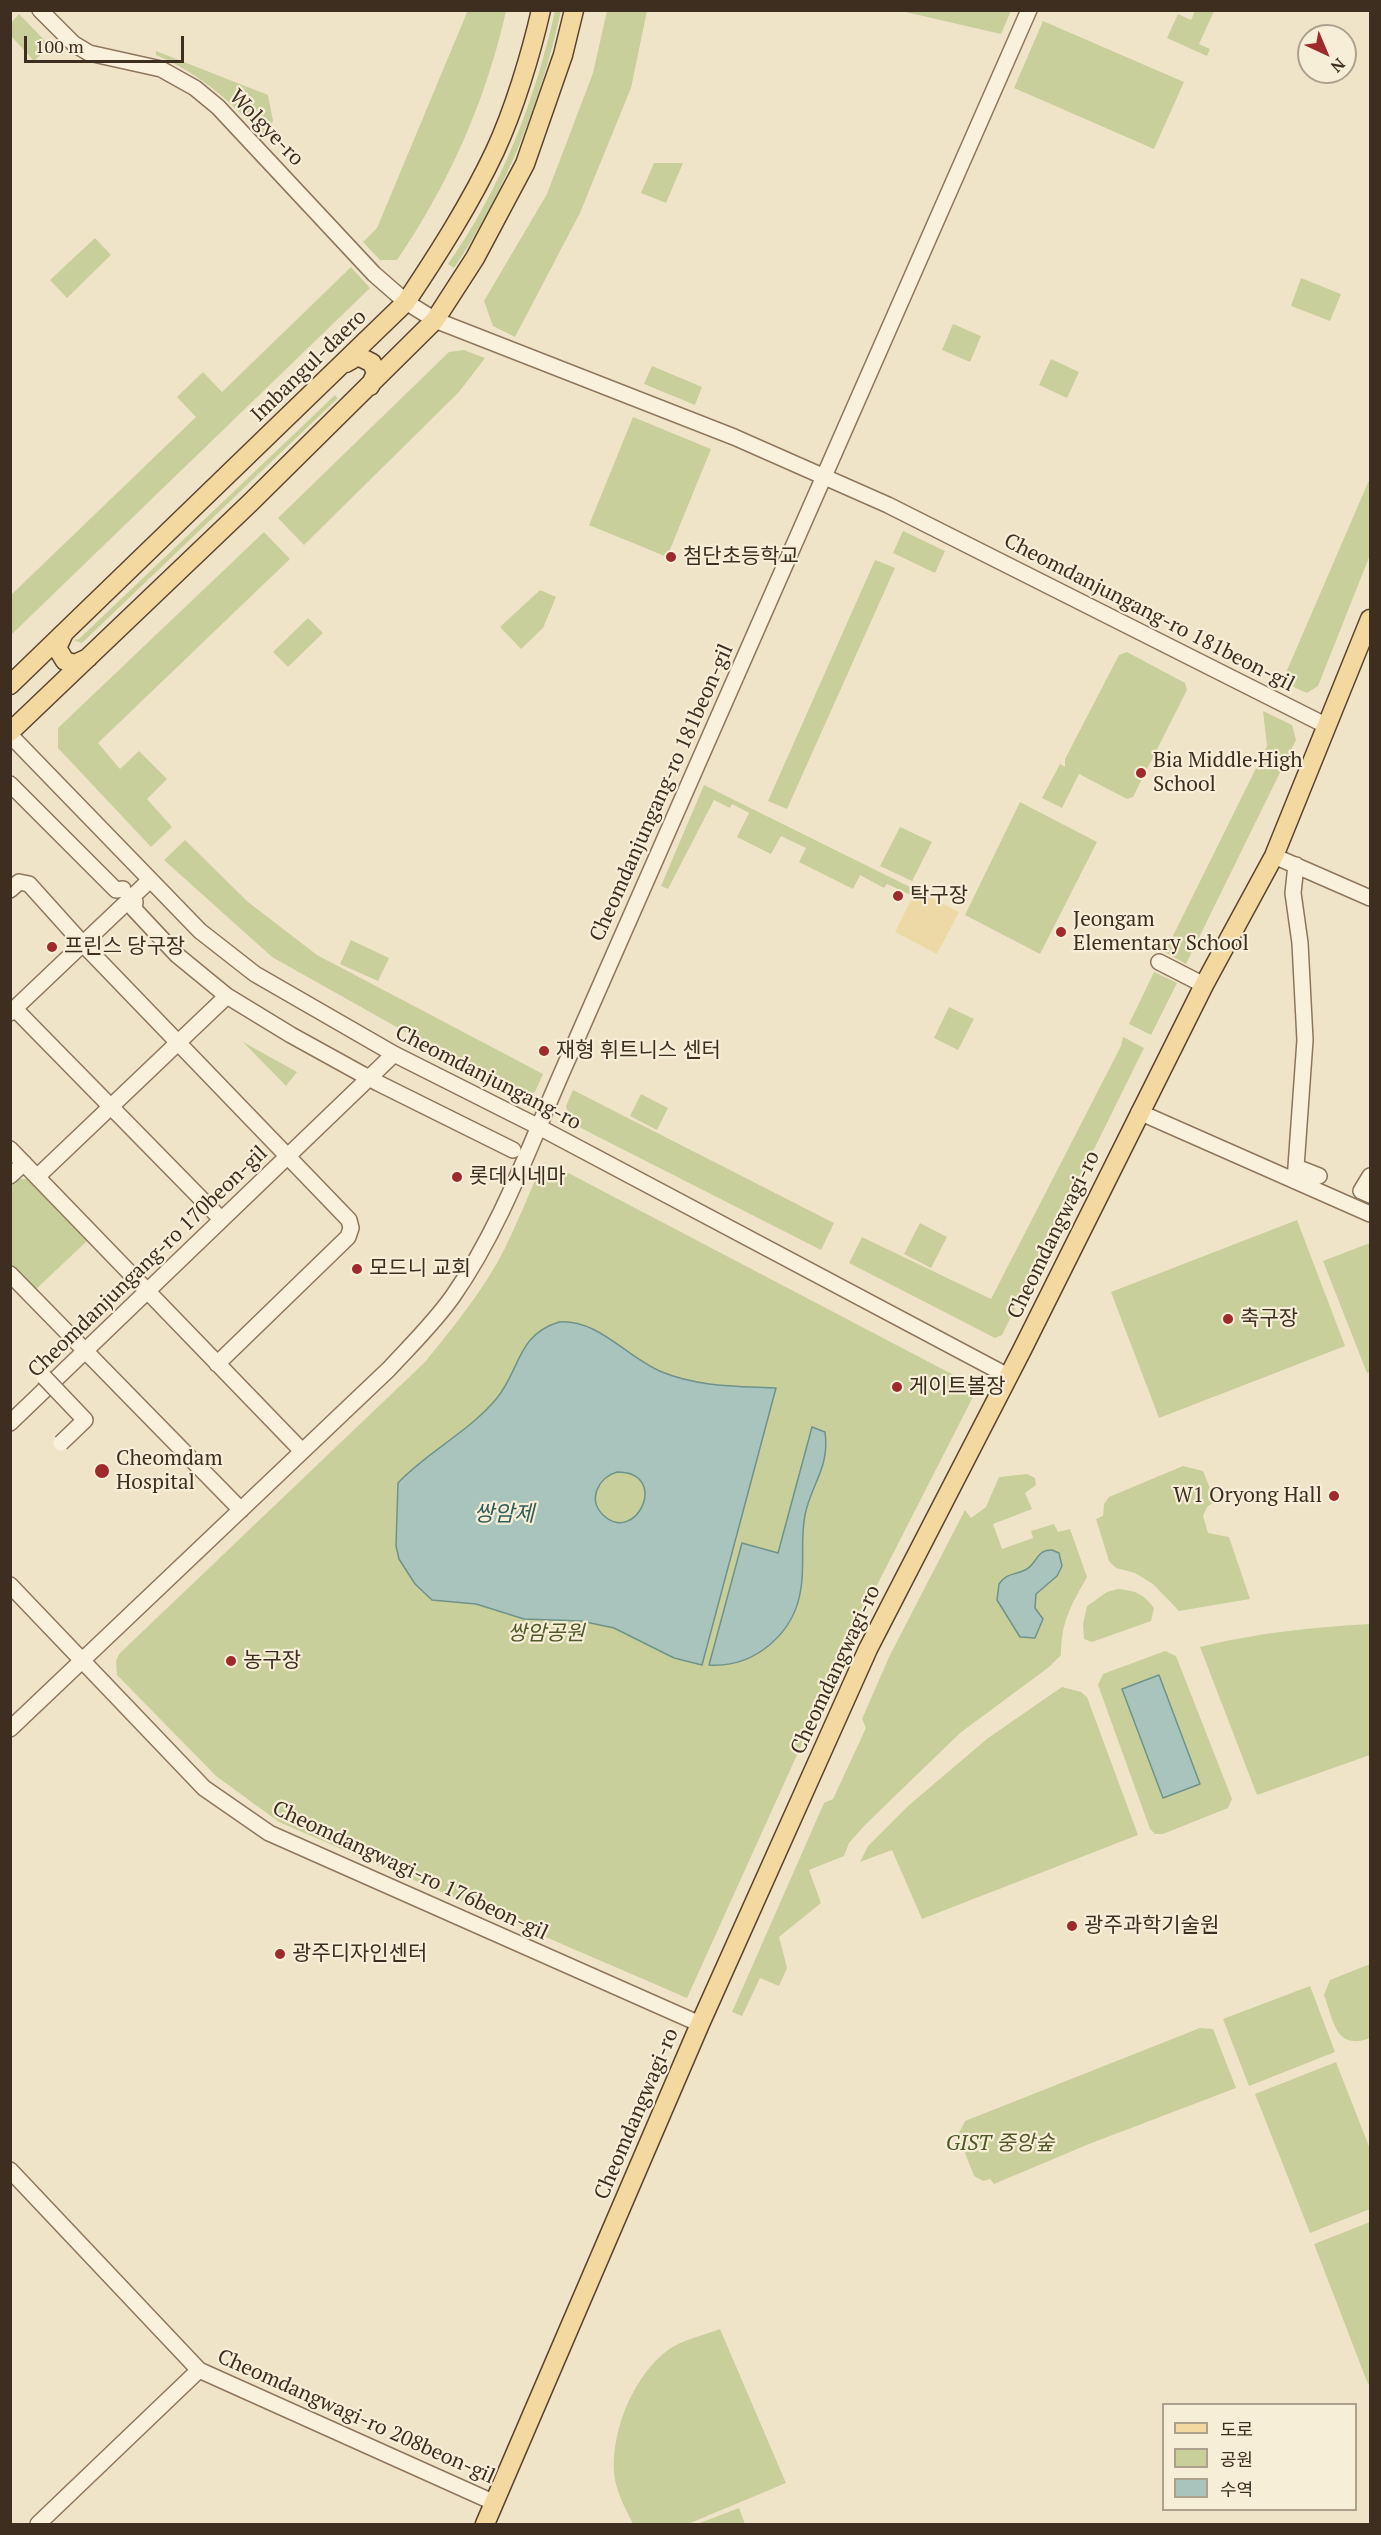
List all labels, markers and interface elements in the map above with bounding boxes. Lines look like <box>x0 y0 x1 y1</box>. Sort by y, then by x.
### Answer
scale bar <box>27 24 188 62</box>
north arrow <box>1297 24 1357 84</box>
text: 100 m <box>35 34 84 58</box>
text: N <box>1326 53 1350 78</box>
street label: Wolgye-ro <box>223 84 309 172</box>
street label: Imbangul-daero <box>246 305 372 427</box>
street label: Cheomdanjungang-ro 181beon-gil <box>1000 529 1298 697</box>
place label: 첨단초등학교 <box>683 544 799 570</box>
marker: 첨단초등학교 <box>664 550 678 564</box>
street label: Cheomdanjungang-ro 181beon-gil <box>585 641 739 945</box>
place label: Bia Middle·High School <box>1153 748 1303 798</box>
marker: Bia Middle·High School <box>1134 766 1148 780</box>
place label: 탁구장 <box>910 883 968 909</box>
marker: 탁구장 <box>891 889 905 903</box>
place label: Jeongam Elementary School <box>1073 907 1249 957</box>
marker: Jeongam Elementary School <box>1054 925 1068 939</box>
place label: 프린스 당구장 <box>64 934 185 960</box>
marker: 프린스 당구장 <box>45 940 59 954</box>
street label: Cheomdanjungang-ro <box>391 1020 585 1136</box>
place label: 재형 휘트니스 센터 <box>556 1038 721 1064</box>
marker: 재형 휘트니스 센터 <box>537 1044 551 1058</box>
street label: Cheomdanjungang-ro 170beon-gil <box>23 1141 273 1383</box>
street label: Cheomdangwagi-ro <box>1002 1147 1106 1323</box>
place label: 롯데시네마 <box>469 1164 566 1190</box>
marker: 롯데시네마 <box>450 1170 464 1184</box>
place label: 모드니 교회 <box>369 1256 471 1282</box>
marker: 모드니 교회 <box>350 1262 364 1276</box>
place label: 축구장 <box>1240 1306 1298 1332</box>
marker: 축구장 <box>1221 1312 1235 1326</box>
place label: 게이트볼장 <box>909 1374 1006 1400</box>
marker: 게이트볼장 <box>890 1380 904 1394</box>
place label: Cheomdam Hospital <box>116 1446 223 1496</box>
marker: Cheomdam Hospital <box>93 1462 111 1480</box>
place label: W1 Oryong Hall <box>1173 1483 1322 1509</box>
marker: W1 Oryong Hall <box>1327 1489 1341 1503</box>
water label: 쌍암제 <box>474 1502 534 1528</box>
street label: Cheomdangwagi-ro <box>786 1581 886 1759</box>
park label: 쌍암공원 <box>507 1621 585 1647</box>
place label: 농구장 <box>243 1648 301 1674</box>
marker: 농구장 <box>224 1654 238 1668</box>
street label: Cheomdangwagi-ro 176beon-gil <box>268 1796 552 1946</box>
place label: 광주과학기술원 <box>1084 1913 1219 1939</box>
marker: 광주과학기술원 <box>1065 1919 1079 1933</box>
place label: 광주디자인센터 <box>292 1941 427 1967</box>
marker: 광주디자인센터 <box>273 1947 287 1961</box>
street label: Cheomdangwagi-ro <box>589 2024 685 2204</box>
park label: GIST 중앙숲 <box>946 2131 1054 2157</box>
street label: Cheomdangwagi-ro 208beon-gil <box>213 2344 499 2490</box>
legend <box>1162 2403 1357 2511</box>
text: 도로 <box>1220 2417 1253 2441</box>
text: 공원 <box>1220 2447 1253 2471</box>
text: 수역 <box>1220 2477 1253 2501</box>

